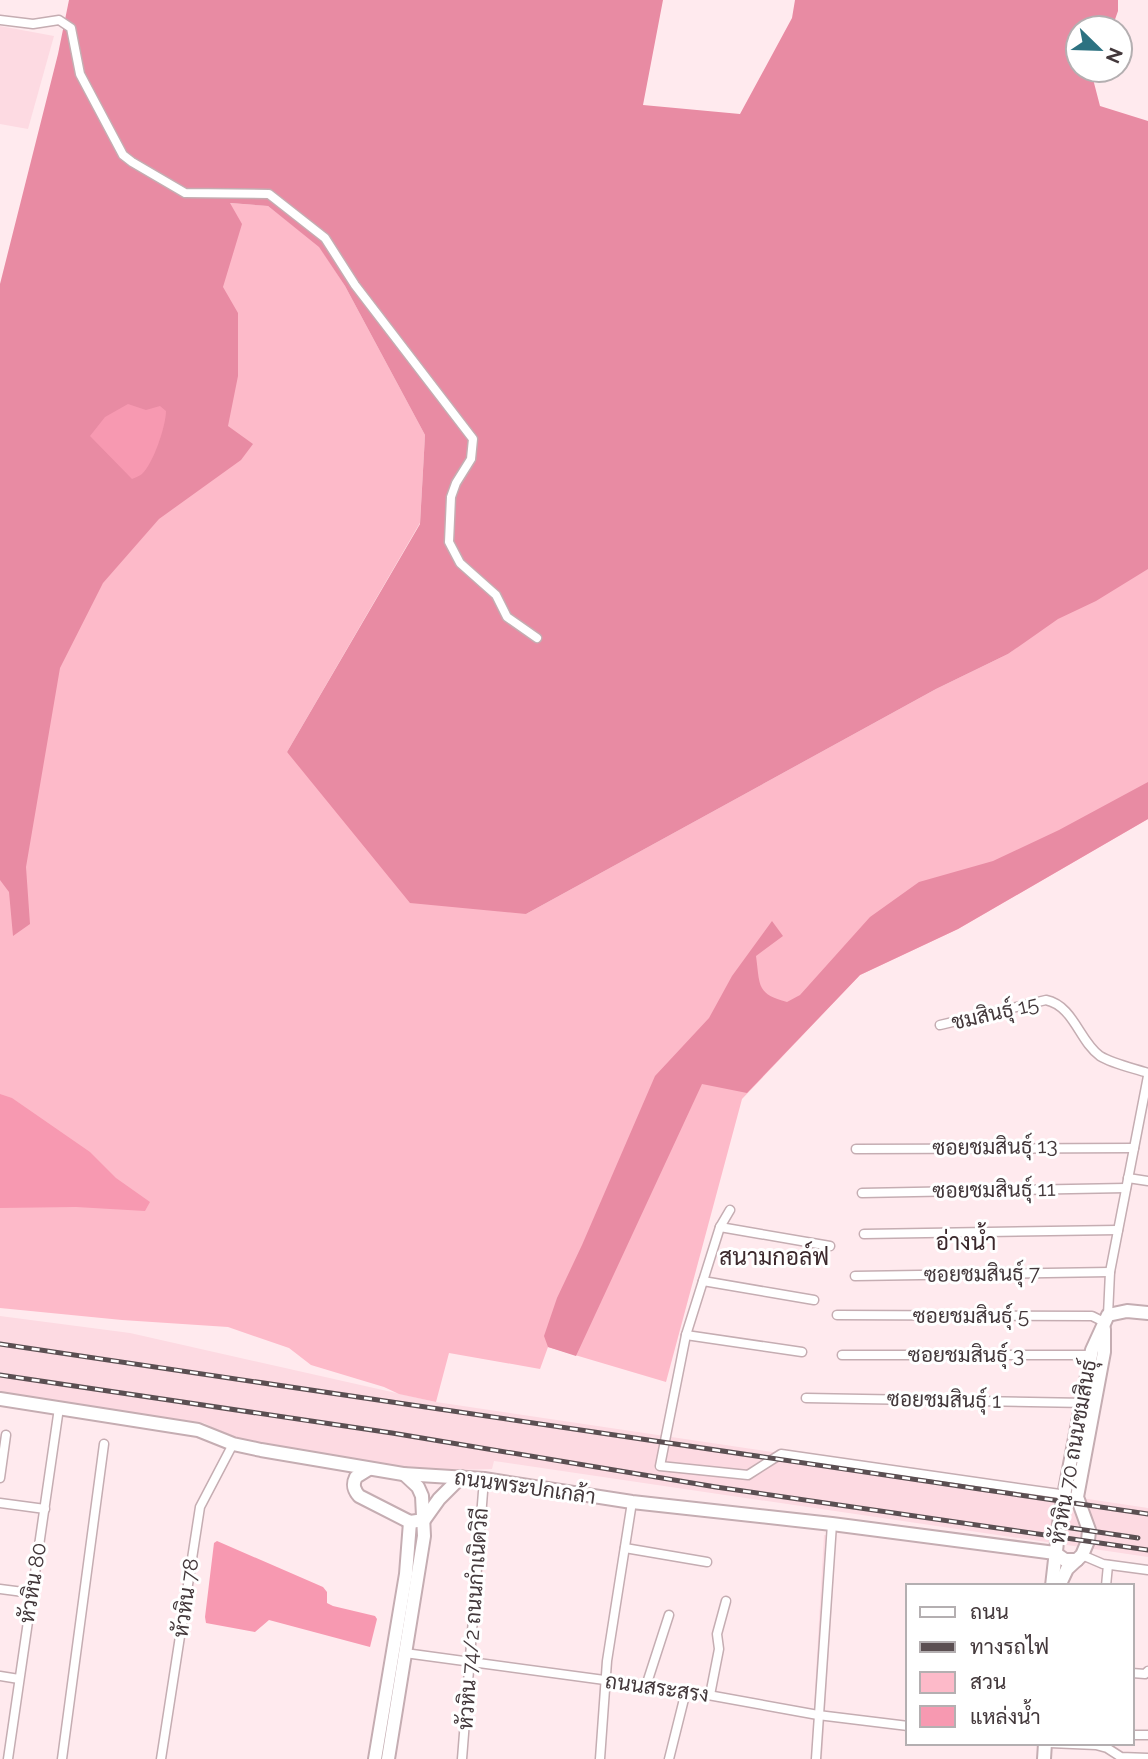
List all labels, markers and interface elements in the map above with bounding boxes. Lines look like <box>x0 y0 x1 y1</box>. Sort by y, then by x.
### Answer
north arrow <box>1064 14 1134 84</box>
text: N <box>1102 45 1128 67</box>
street label: ชมสินธุ์ 15 <box>949 989 1041 1037</box>
street label: ซอยชมสินธุ์ 13 <box>932 1132 1058 1162</box>
street label: ซอยชมสินธุ์ 11 <box>932 1175 1056 1205</box>
district label: อ่างน้ำ <box>936 1222 996 1255</box>
district label: สนามกอล์ฟ <box>719 1241 829 1270</box>
street label: ซอยชมสินธุ์ 7 <box>924 1259 1041 1289</box>
street label: ซอยชมสินธุ์ 5 <box>913 1302 1029 1330</box>
street label: ซอยชมสินธุ์ 3 <box>908 1341 1024 1369</box>
street label: หัวหิน 70 ถนนชมสินธุ์ <box>1043 1357 1103 1547</box>
street label: ซอยชมสินธุ์ 1 <box>887 1385 1001 1415</box>
street label: ถนนพระปกเกล้า <box>453 1464 597 1509</box>
street label: หัวหิน 74/2 ถนนกำเนิดวิถี <box>452 1507 493 1731</box>
street label: หัวหิน 80 <box>14 1541 51 1625</box>
street label: หัวหิน 78 <box>168 1557 203 1639</box>
legend <box>906 1584 1134 1745</box>
text: ถนน <box>970 1599 1009 1624</box>
text: ทางรถไฟ <box>970 1634 1049 1659</box>
street label: ถนนสระสรง <box>604 1668 710 1707</box>
text: สวน <box>970 1669 1006 1694</box>
text: แหล่งน้ำ <box>970 1699 1041 1729</box>

